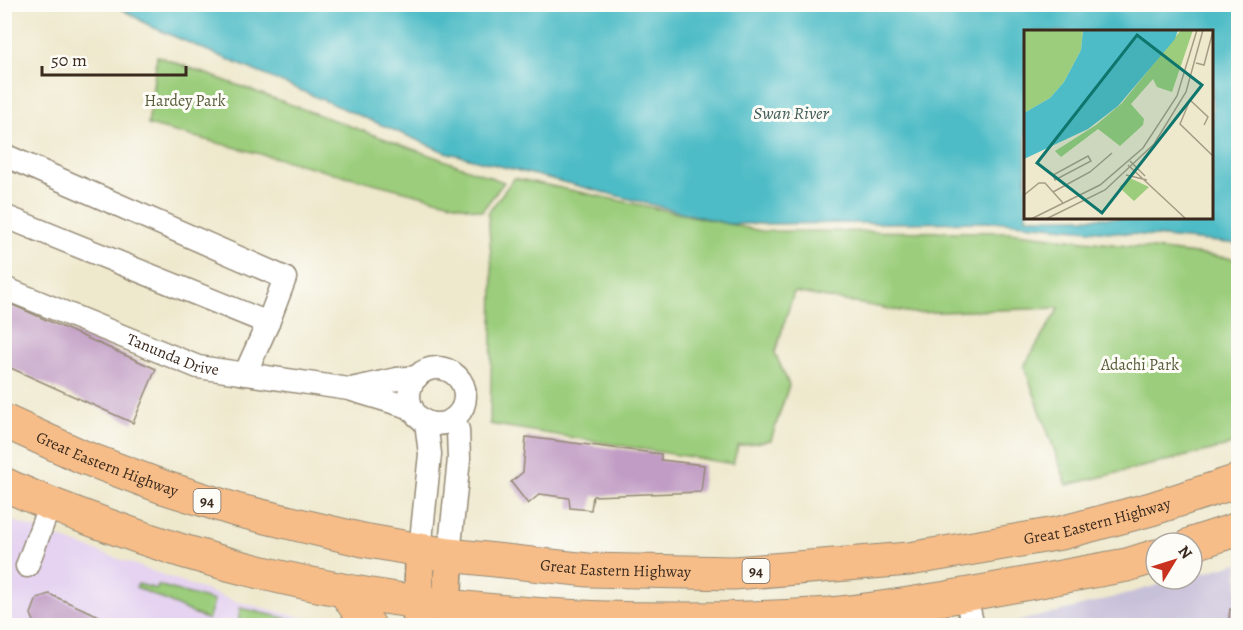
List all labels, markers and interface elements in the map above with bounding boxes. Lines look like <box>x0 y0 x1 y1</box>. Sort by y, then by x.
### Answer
inset map <box>1024 30 1213 219</box>
scale bar <box>42 39 186 77</box>
text: 50 m <box>51 48 87 72</box>
park label: Hardey Park <box>144 90 226 112</box>
water label: Swan River <box>753 101 829 125</box>
street label: Tanunda Drive <box>124 328 220 381</box>
park label: Adachi Park <box>1100 354 1179 376</box>
street label: Great Eastern Highway <box>33 426 182 502</box>
road number: 94 <box>194 489 220 513</box>
street label: Great Eastern Highway <box>1022 492 1174 550</box>
north arrow <box>1144 531 1204 591</box>
text: N <box>1173 541 1198 564</box>
street label: Great Eastern Highway <box>539 554 692 583</box>
road number: 94 <box>742 559 770 583</box>

